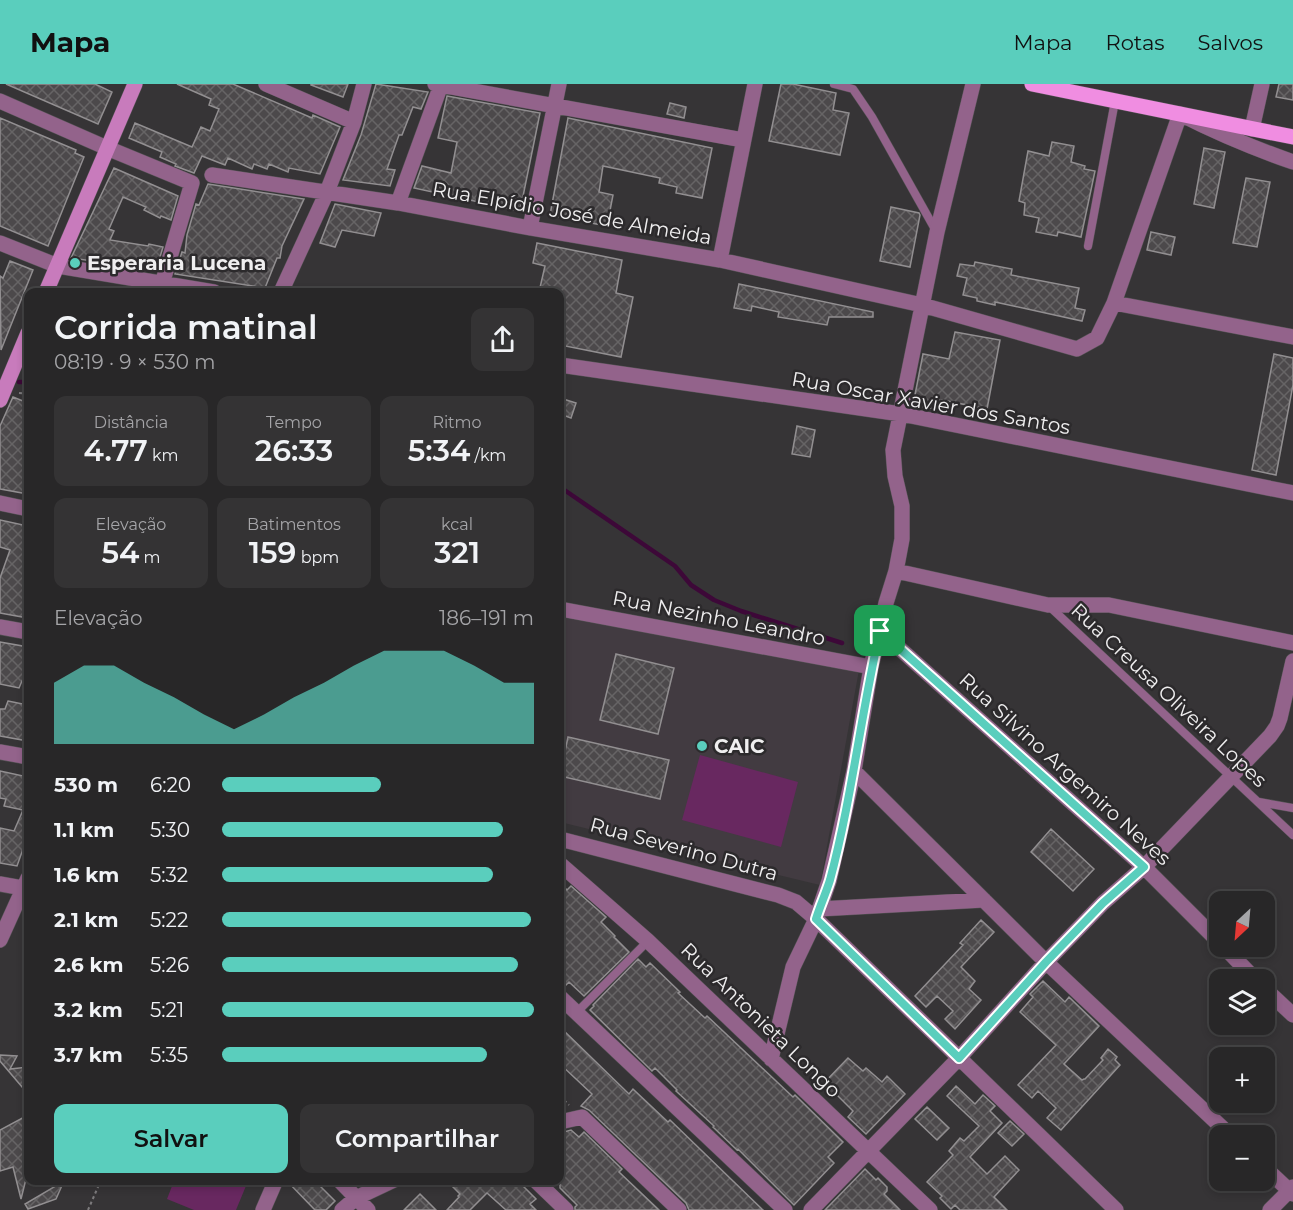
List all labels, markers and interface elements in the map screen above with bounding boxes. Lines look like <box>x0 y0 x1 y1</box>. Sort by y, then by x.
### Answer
text: Mapa <box>30 25 110 59</box>
text: Mapa <box>1013 30 1072 55</box>
text: Rotas <box>1105 30 1165 55</box>
text: Salvos <box>1198 30 1263 55</box>
street label: Rua Elpídio José de Almeida <box>430 177 714 249</box>
place label: Esperaria Lucena <box>87 251 266 275</box>
marker: Esperaria Lucena <box>68 256 82 270</box>
text: Corrida matinal <box>54 307 318 347</box>
button: share <box>471 308 534 371</box>
text: 08:19 · 9 × 530 m <box>54 350 216 374</box>
street label: Rua Oscar Xavier dos Santos <box>790 367 1072 439</box>
text: Distância <box>94 413 168 432</box>
text: Tempo <box>266 413 322 432</box>
text: Ritmo <box>432 413 482 432</box>
text: 4.77 <box>84 432 148 469</box>
text: 26:33 <box>255 432 333 469</box>
text: 5:34 <box>408 432 470 469</box>
text: km <box>148 446 178 465</box>
text: /km <box>470 446 506 465</box>
text: Elevação <box>96 515 166 534</box>
text: Batimentos <box>247 515 341 534</box>
text: kcal <box>441 515 473 534</box>
text: 54 <box>101 534 139 571</box>
text: 159 <box>249 534 296 571</box>
text: 321 <box>434 534 480 571</box>
text: m <box>139 548 161 567</box>
text: bpm <box>296 548 339 567</box>
street label: Rua Nezinho Leandro <box>611 586 827 650</box>
street label: Rua Creusa Oliveira Lopes <box>1066 598 1272 792</box>
pin <box>854 605 905 656</box>
text: Elevação <box>54 606 143 630</box>
text: 186–191 m <box>439 606 534 630</box>
icon: arrive <box>863 614 896 647</box>
street label: Rua Silvino Argemiro Neves <box>954 668 1176 870</box>
place label: CAIC <box>714 734 765 758</box>
marker: CAIC <box>695 739 709 753</box>
text: 530 m <box>54 773 118 797</box>
text: 6:20 <box>150 773 191 797</box>
street label: Rua Severino Dutra <box>588 812 780 886</box>
text: 1.1 km <box>54 818 114 842</box>
text: 5:30 <box>150 818 190 842</box>
text: 1.6 km <box>54 863 119 887</box>
text: 5:32 <box>150 863 188 887</box>
north arrow <box>1209 891 1275 957</box>
map controls <box>1209 891 1275 1191</box>
text: 2.1 km <box>54 908 118 932</box>
text: 5:22 <box>150 908 188 932</box>
street label: Rua Antonieta Longo <box>676 937 846 1103</box>
text: 2.6 km <box>54 953 123 977</box>
text: 5:26 <box>150 953 189 977</box>
button: layers <box>1209 969 1275 1035</box>
text: 3.2 km <box>54 998 123 1022</box>
text: 5:21 <box>150 998 184 1022</box>
text: 3.7 km <box>54 1043 123 1067</box>
text: 5:35 <box>150 1043 188 1067</box>
button: + <box>1209 1047 1275 1113</box>
button: Salvar <box>54 1104 288 1173</box>
button: Compartilhar <box>300 1104 534 1173</box>
button: − <box>1209 1125 1275 1191</box>

